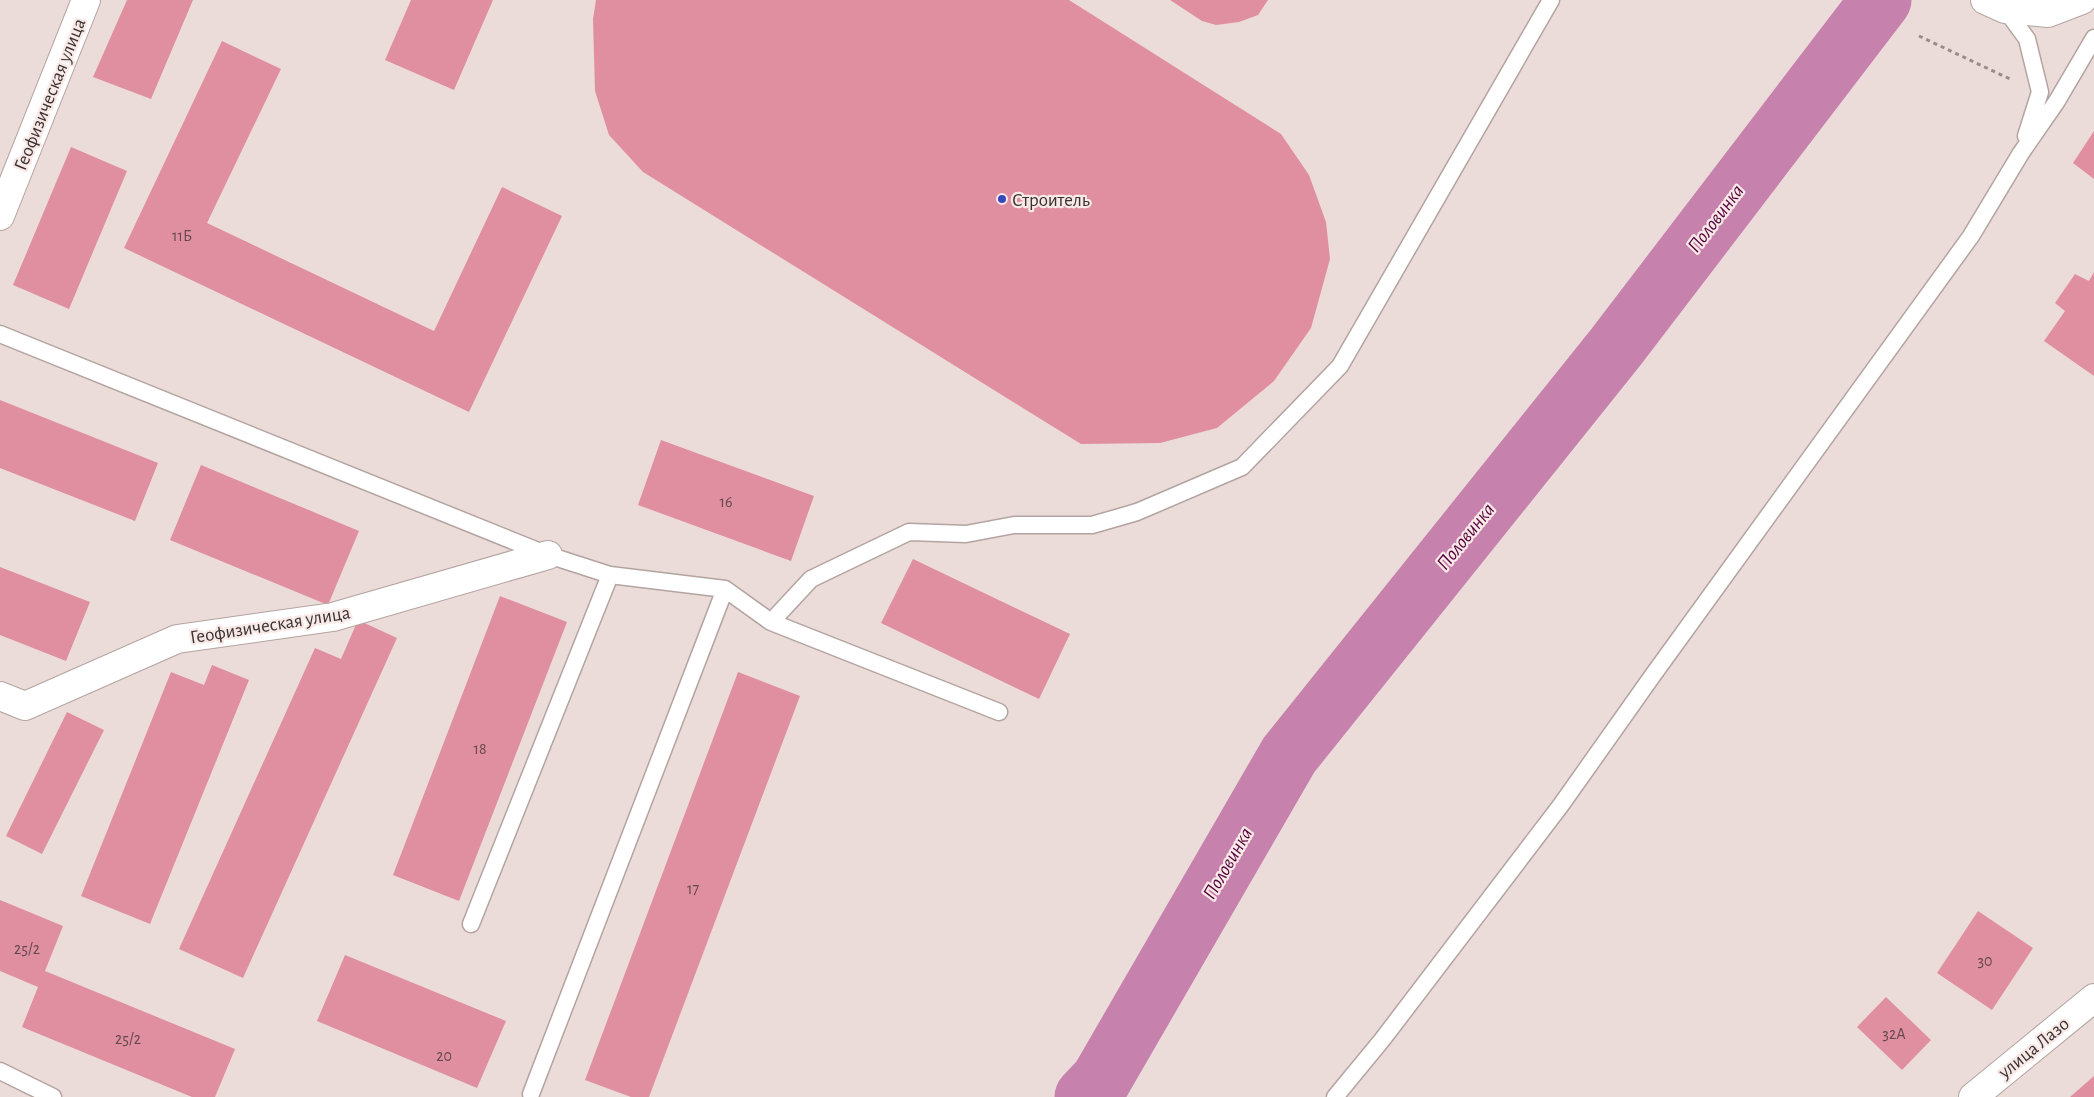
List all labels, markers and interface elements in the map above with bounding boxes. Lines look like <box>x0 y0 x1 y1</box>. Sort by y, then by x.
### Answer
street label: Геофизическая улица <box>11 16 90 173</box>
water label: Половинка <box>1684 181 1748 256</box>
place label: Строитель <box>1012 191 1090 210</box>
marker: Строитель <box>996 193 1008 205</box>
house number: 11Б <box>172 228 192 244</box>
house number: 16 <box>719 494 733 510</box>
water label: Половинка <box>1433 500 1498 574</box>
street label: Геофизическая улица <box>189 603 352 648</box>
house number: 18 <box>473 741 487 757</box>
water label: Половинка <box>1199 824 1256 903</box>
house number: 17 <box>687 881 699 897</box>
house number: 25/2 <box>14 941 40 957</box>
house number: 30 <box>1977 953 1993 969</box>
street label: улица Лазо <box>1994 1014 2073 1083</box>
house number: 32А <box>1882 1026 1906 1042</box>
house number: 25/2 <box>115 1031 141 1047</box>
house number: 20 <box>436 1048 452 1064</box>

